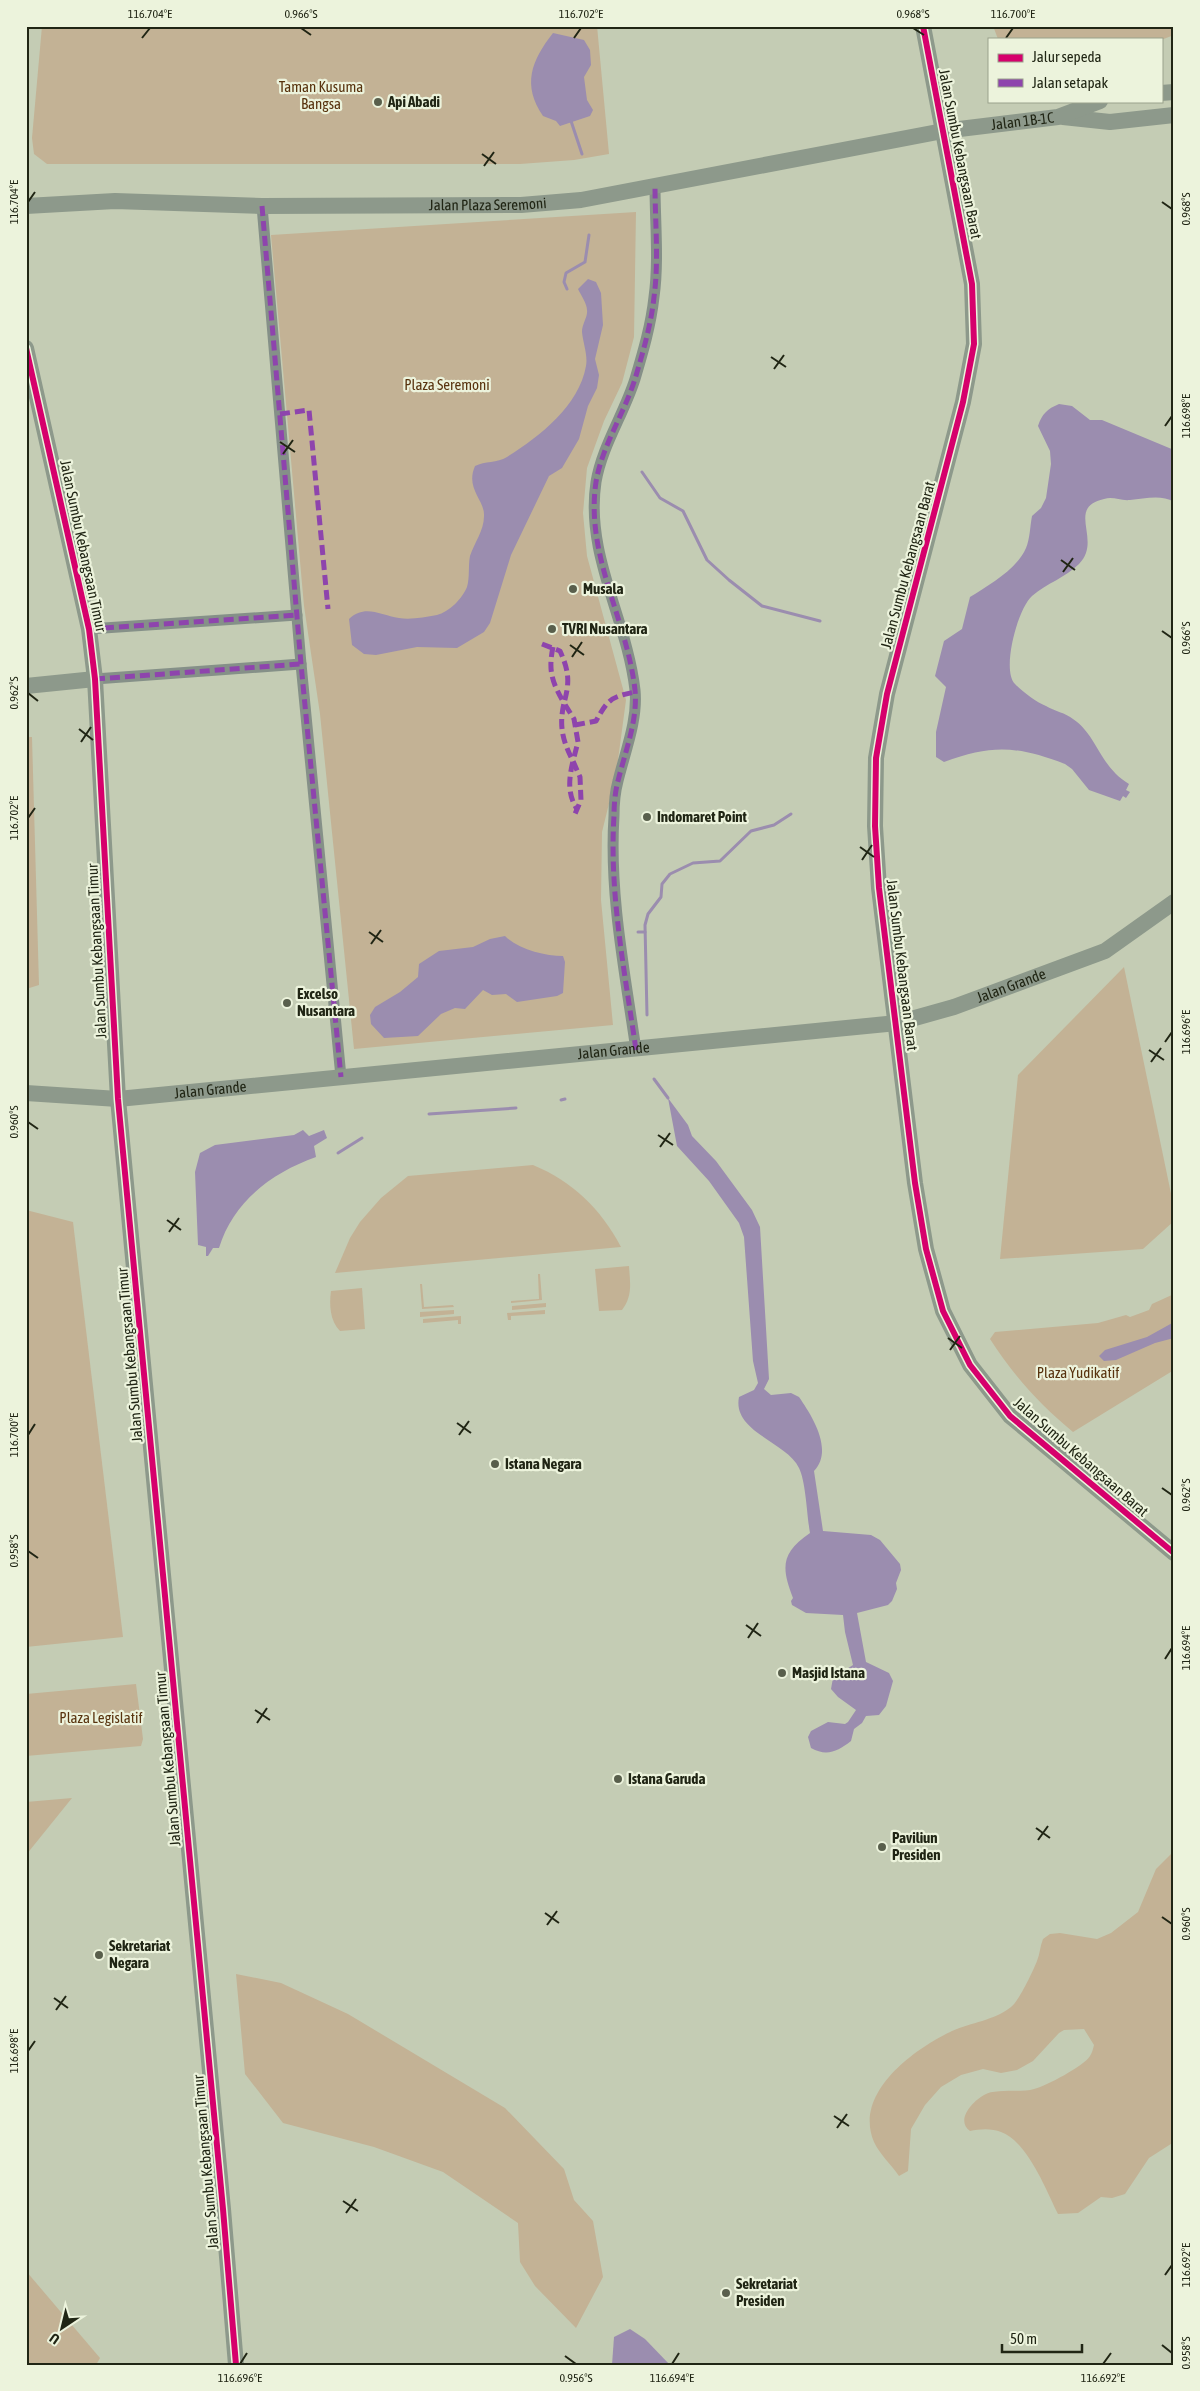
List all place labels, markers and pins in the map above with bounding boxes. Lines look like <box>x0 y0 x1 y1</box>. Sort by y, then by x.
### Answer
place label: Api Abadi <box>387 93 440 110</box>
marker: Api Abadi <box>372 96 384 108</box>
place label: Musala <box>583 580 624 597</box>
marker: Musala <box>567 583 579 595</box>
place label: TVRI Nusantara <box>562 620 647 637</box>
marker: TVRI Nusantara <box>546 623 558 635</box>
place label: Indomaret Point <box>657 808 748 825</box>
marker: Indomaret Point <box>641 811 653 823</box>
place label: Excelso Nusantara <box>297 985 355 1019</box>
marker: Excelso Nusantara <box>281 997 293 1009</box>
place label: Istana Negara <box>505 1455 582 1472</box>
marker: Istana Negara <box>489 1458 501 1470</box>
place label: Masjid Istana <box>792 1664 865 1681</box>
marker: Masjid Istana <box>776 1667 788 1679</box>
place label: Istana Garuda <box>628 1770 705 1787</box>
marker: Istana Garuda <box>612 1773 624 1785</box>
place label: Paviliun Presiden <box>892 1829 941 1863</box>
marker: Paviliun Presiden <box>876 1841 888 1853</box>
place label: Sekretariat Negara <box>109 1937 171 1971</box>
marker: Sekretariat Negara <box>93 1949 105 1961</box>
place label: Sekretariat Presiden <box>736 2275 798 2309</box>
marker: Sekretariat Presiden <box>720 2287 732 2299</box>

